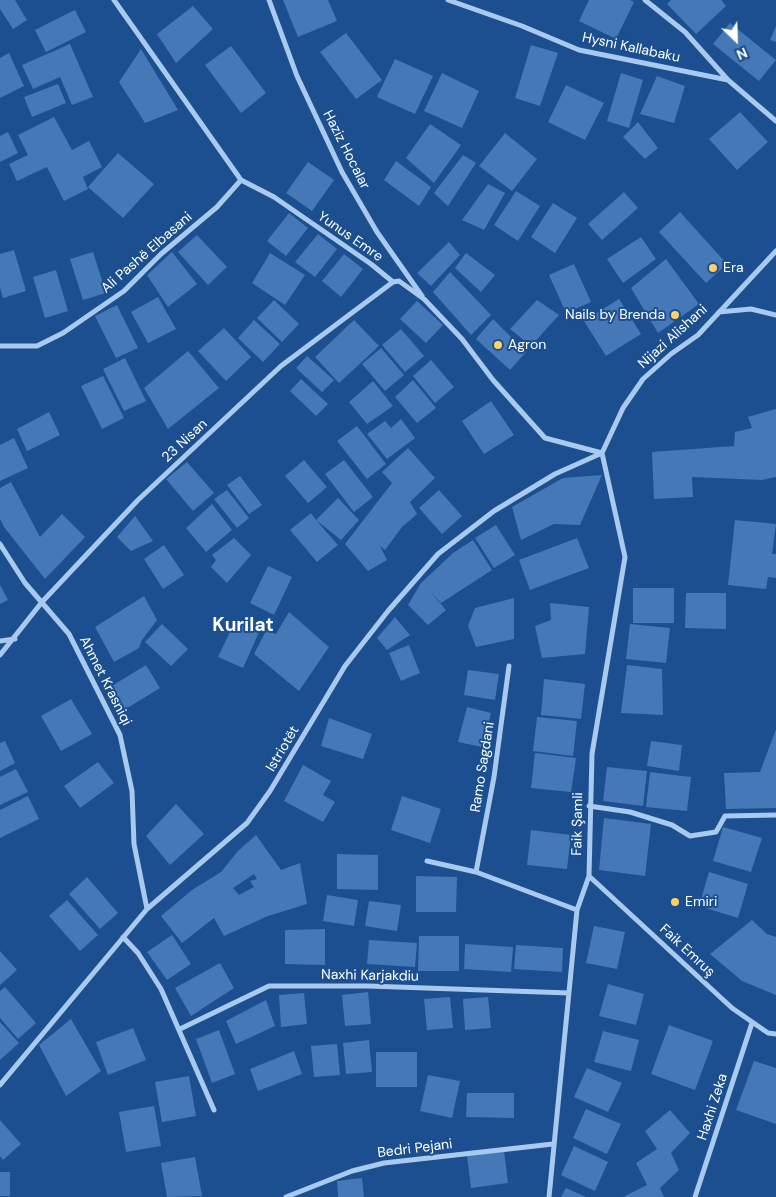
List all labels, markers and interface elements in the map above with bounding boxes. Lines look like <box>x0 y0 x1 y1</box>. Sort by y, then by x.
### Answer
north arrow <box>711 15 761 65</box>
street label: Hysni Kallabaku <box>580 29 682 67</box>
text: N <box>734 43 750 64</box>
street label: Haziz Hocalar <box>319 108 373 192</box>
street label: Yunus Emre <box>314 208 386 266</box>
street label: Ali Pashë Elbasani <box>98 209 196 297</box>
place label: Era <box>723 260 744 276</box>
marker: Era <box>707 262 719 274</box>
street label: Nijazi Alishani <box>635 302 711 372</box>
place label: Nails by Brenda <box>565 307 665 323</box>
marker: Nails by Brenda <box>669 309 681 321</box>
place label: Agron <box>508 337 546 353</box>
marker: Agron <box>492 339 504 351</box>
street label: 23 Nisan <box>159 416 211 466</box>
district label: Kurilat <box>212 615 274 637</box>
street label: Ahmet Krasniqi <box>75 633 135 729</box>
street label: Ramo Sagdani <box>468 721 498 813</box>
street label: Istriotët <box>263 723 303 775</box>
street label: Faik Şamli <box>569 792 587 856</box>
place label: Emiri <box>685 894 717 910</box>
marker: Emiri <box>669 896 681 908</box>
street label: Faik Emruş <box>656 921 718 981</box>
street label: Naxhi Karjakdiu <box>321 967 419 985</box>
street label: Haxhi Zeka <box>694 1071 732 1143</box>
street label: Bedri Pejani <box>376 1136 454 1162</box>

